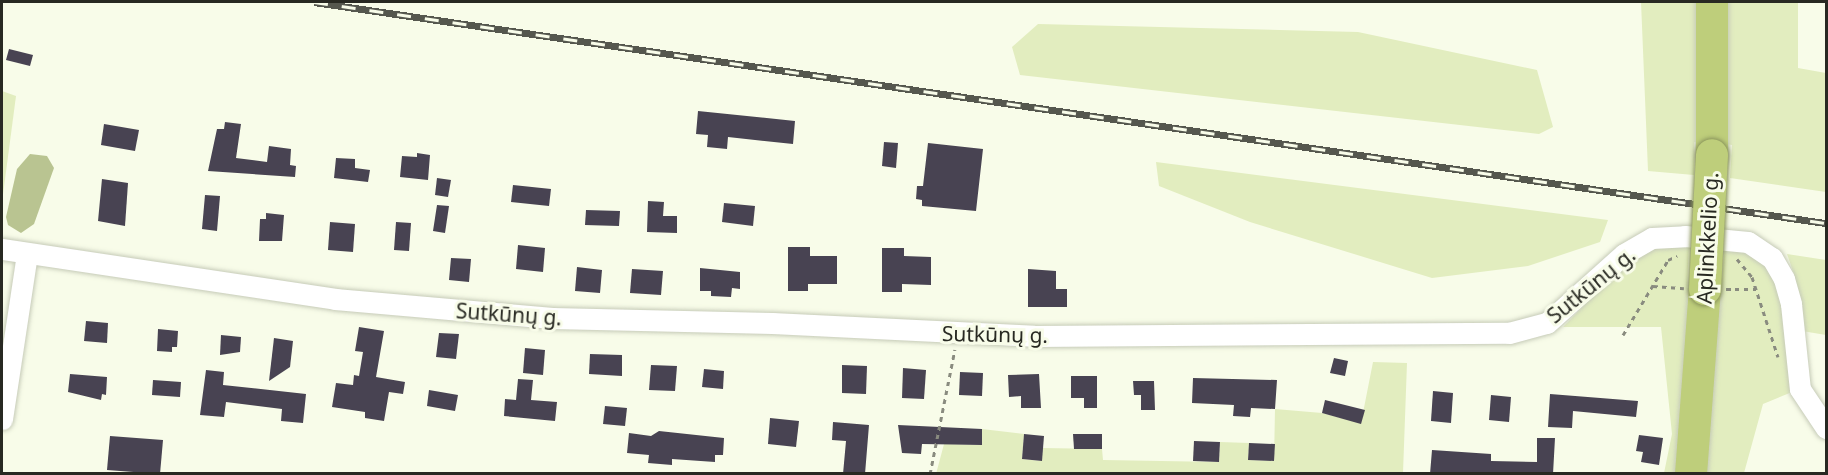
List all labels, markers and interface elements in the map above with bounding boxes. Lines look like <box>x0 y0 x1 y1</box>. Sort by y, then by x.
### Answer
street label: Aplinkkelio g. <box>1691 171 1723 305</box>
street label: Sutkūnų g. <box>1542 242 1640 328</box>
street label: Sutkūnų g. <box>455 298 563 330</box>
street label: Sutkūnų g. <box>942 320 1048 348</box>

